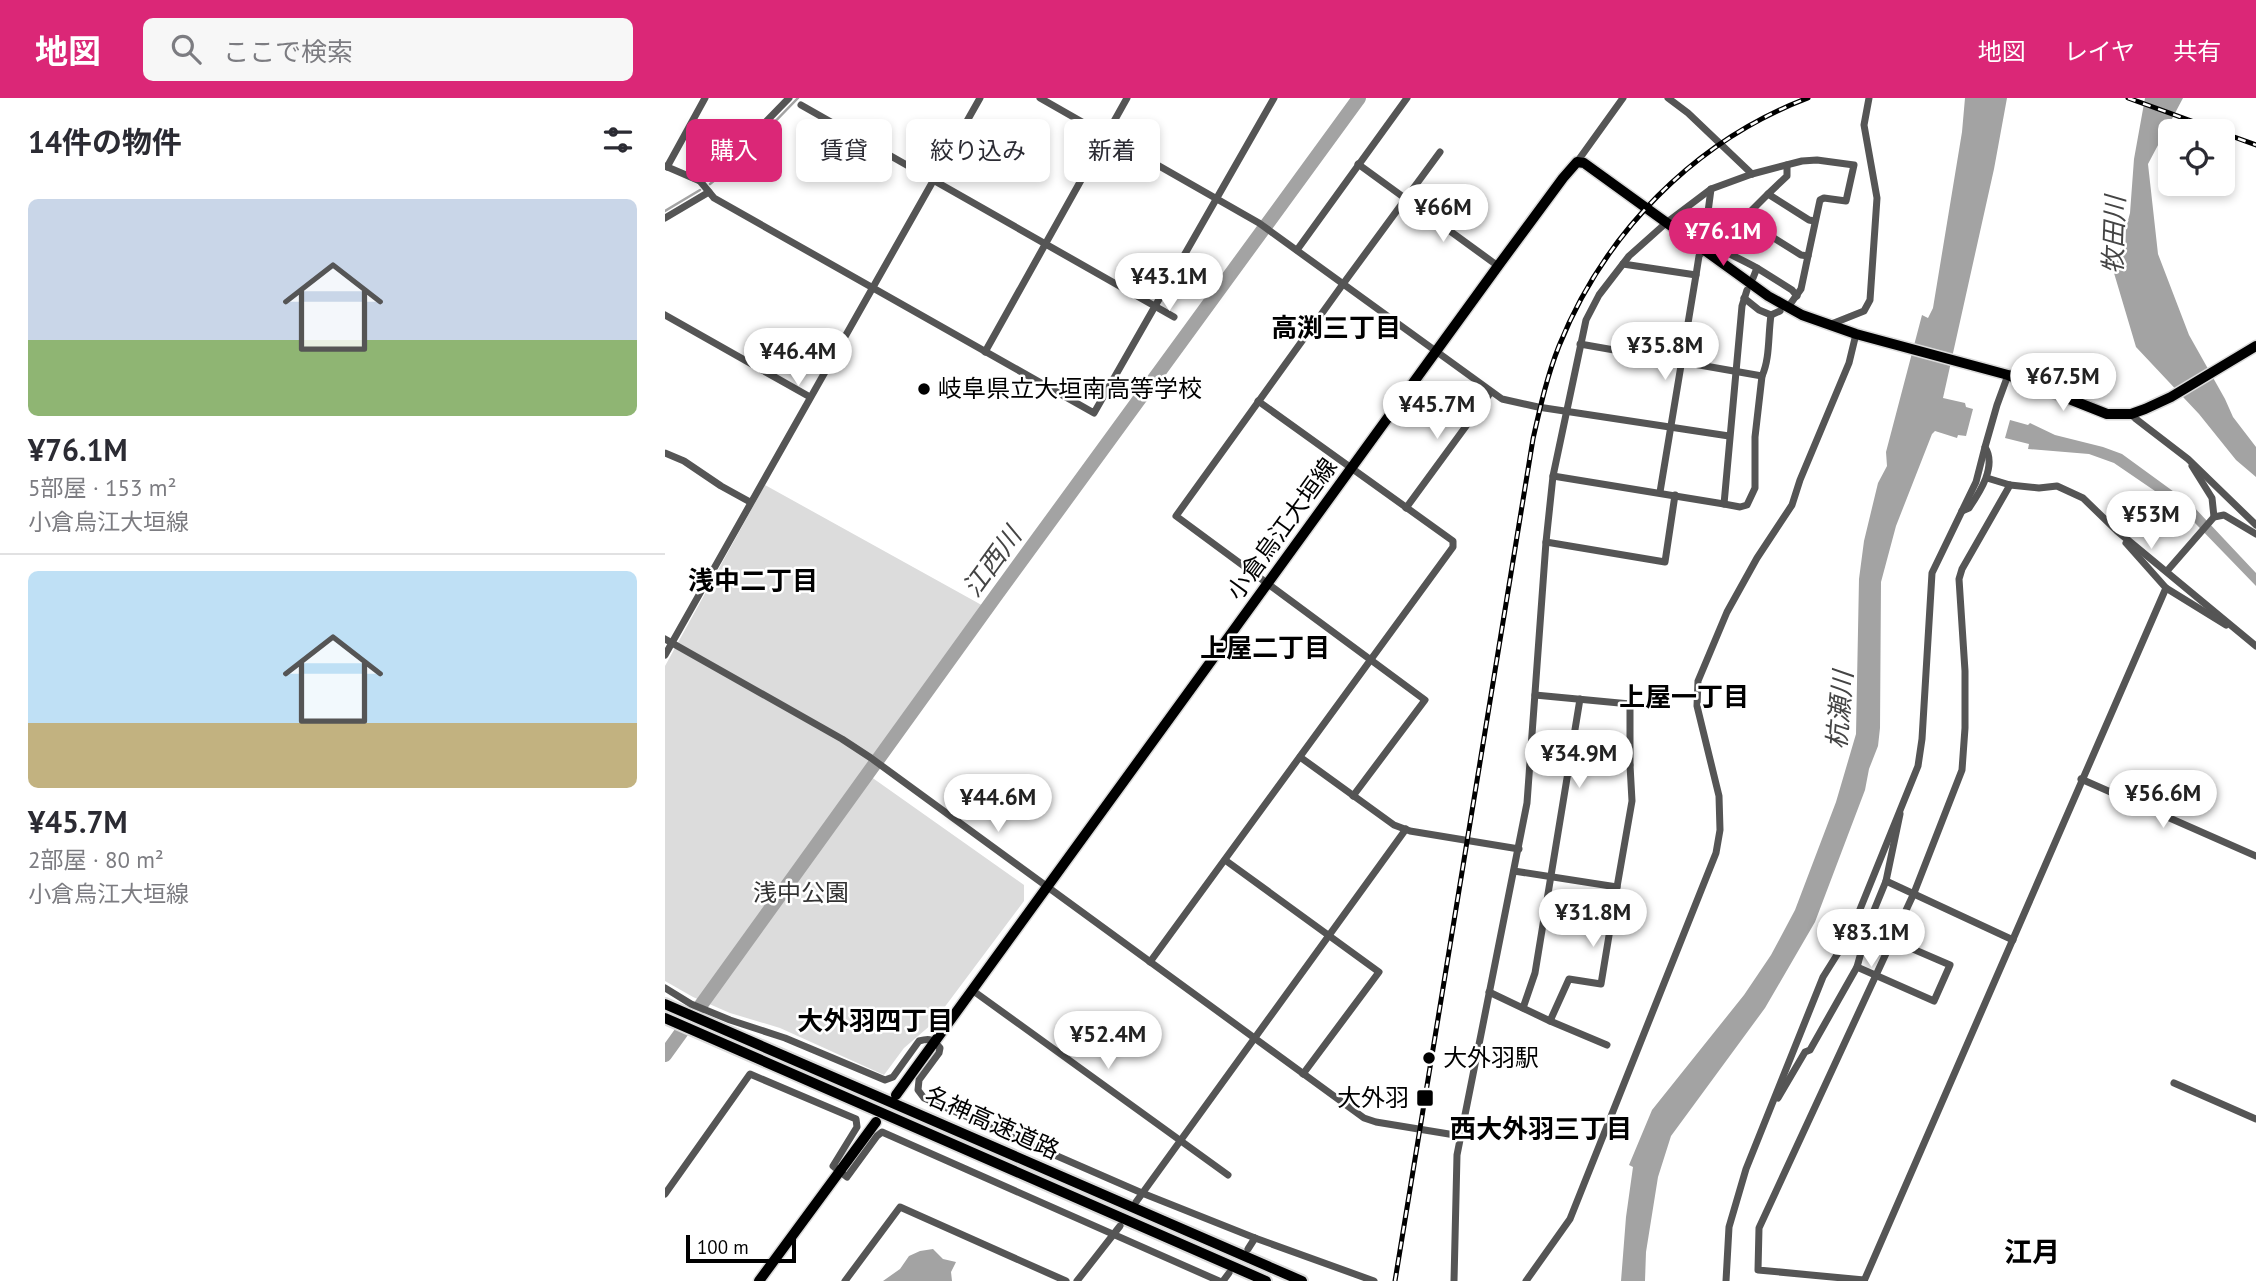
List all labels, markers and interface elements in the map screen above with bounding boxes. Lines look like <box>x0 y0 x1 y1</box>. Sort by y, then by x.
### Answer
search box <box>143 18 633 81</box>
text: 地図 <box>35 29 101 72</box>
icon: search <box>167 30 205 68</box>
text: ここで検索 <box>223 35 353 68</box>
text: 地図 <box>1978 36 2026 67</box>
text: レイヤ <box>2064 36 2135 67</box>
text: 共有 <box>2173 36 2221 67</box>
chip: 購入 <box>686 119 782 182</box>
chip: 賃貸 <box>796 119 892 182</box>
chip: 絞り込み <box>906 119 1050 182</box>
chip: 新着 <box>1064 119 1160 182</box>
map controls <box>2158 119 2235 196</box>
button: locate <box>2158 119 2235 196</box>
icon: filters <box>599 121 637 159</box>
text: 14件の物件 <box>28 122 182 161</box>
pin: ¥66M <box>1402 184 1484 244</box>
text: ¥66M <box>1414 192 1472 221</box>
water label: 牧田川 <box>2096 192 2131 275</box>
pin: ¥76.1M <box>1666 208 1780 268</box>
text: ¥76.1M <box>1685 216 1761 245</box>
icon: home <box>270 244 396 370</box>
pin: ¥43.1M <box>1112 254 1226 313</box>
text: ¥43.1M <box>1131 261 1207 290</box>
district label: 高渕三丁目 <box>1271 311 1401 344</box>
pin: ¥35.8M <box>1608 322 1722 382</box>
pin: ¥46.4M <box>741 328 855 388</box>
text: ¥35.8M <box>1627 330 1703 359</box>
text: ¥46.4M <box>760 336 836 365</box>
pin: ¥67.5M <box>2006 354 2120 413</box>
text: ¥67.5M <box>2026 361 2100 390</box>
place label: 岐阜県立大垣南高等学校 <box>938 373 1202 404</box>
marker: 岐阜県立大垣南高等学校 <box>916 381 932 397</box>
pin: ¥45.7M <box>1380 382 1494 441</box>
text: ¥45.7M <box>1399 389 1475 418</box>
text: ¥76.1M <box>28 430 127 469</box>
street label: 小倉烏江大垣線 <box>1220 452 1344 606</box>
text: 5部屋 · 153 m² <box>28 473 176 502</box>
pin: ¥53M <box>2110 491 2192 551</box>
text: ¥53M <box>2122 499 2180 528</box>
text: 小倉烏江大垣線 <box>28 507 189 536</box>
water label: 江西川 <box>955 518 1030 603</box>
district label: 浅中二丁目 <box>688 564 818 597</box>
icon: home <box>270 616 396 742</box>
district label: 上屋二丁目 <box>1200 631 1330 664</box>
water label: 杭瀬川 <box>1820 667 1860 750</box>
district label: 上屋一丁目 <box>1619 680 1749 713</box>
pin: ¥34.9M <box>1522 730 1636 790</box>
text: ¥34.9M <box>1541 738 1617 767</box>
pin: ¥56.6M <box>2106 770 2220 830</box>
pin: ¥44.6M <box>941 774 1055 834</box>
text: ¥56.6M <box>2125 778 2201 807</box>
text: ¥44.6M <box>960 782 1036 811</box>
text: ¥45.7M <box>28 802 127 841</box>
text: 2部屋 · 80 m² <box>28 845 164 874</box>
park label: 浅中公園 <box>753 877 849 908</box>
text: 小倉烏江大垣線 <box>28 879 189 908</box>
pin: ¥31.8M <box>1536 890 1650 949</box>
text: ¥31.8M <box>1555 897 1631 926</box>
pin: ¥83.1M <box>1814 910 1928 969</box>
text: ¥83.1M <box>1833 917 1909 946</box>
district label: 大外羽四丁目 <box>797 1004 953 1037</box>
pin: ¥52.4M <box>1051 1012 1165 1071</box>
text: ¥52.4M <box>1070 1019 1146 1048</box>
place label: 大外羽駅 <box>1443 1042 1539 1073</box>
marker: 大外羽駅 <box>1421 1050 1437 1066</box>
street label: 名神高速道路 <box>920 1079 1064 1166</box>
place label: 大外羽 <box>1337 1082 1409 1113</box>
marker: 大外羽 <box>1415 1088 1435 1108</box>
district label: 西大外羽三丁目 <box>1450 1112 1632 1145</box>
scale bar <box>686 1232 796 1264</box>
district label: 江月 <box>2004 1233 2060 1270</box>
text: 100 m <box>697 1235 749 1259</box>

